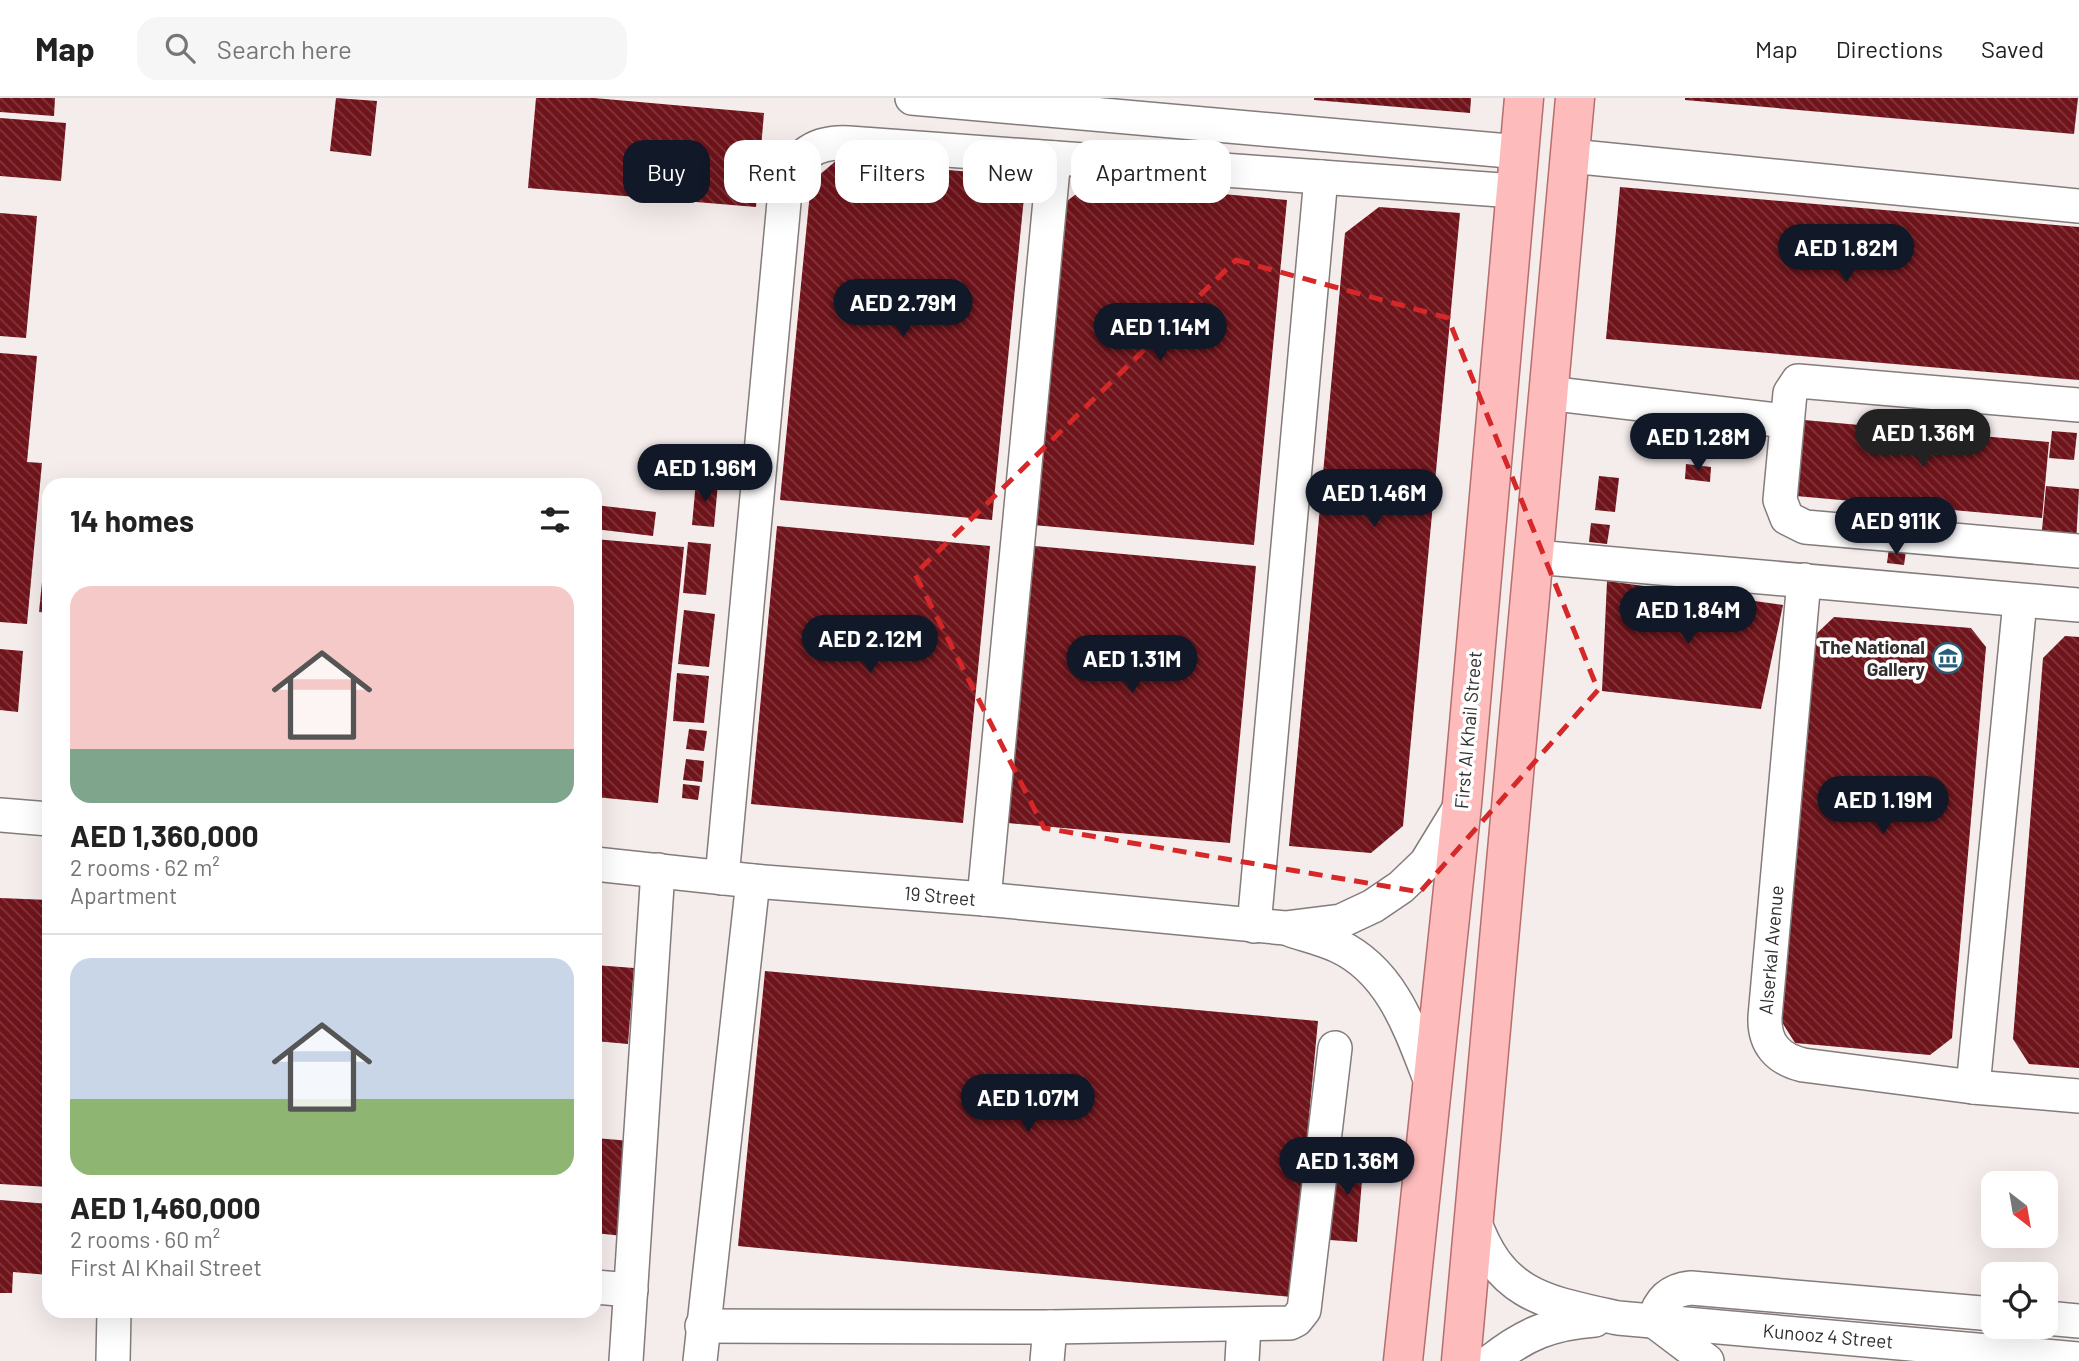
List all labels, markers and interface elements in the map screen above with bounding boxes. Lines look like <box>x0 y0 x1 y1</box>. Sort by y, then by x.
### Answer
search box <box>137 17 627 80</box>
text: Map <box>35 28 95 68</box>
icon: search <box>161 29 199 67</box>
text: Search here <box>217 33 352 64</box>
text: Map <box>1755 34 1798 63</box>
text: Directions <box>1836 34 1943 63</box>
text: Saved <box>1981 34 2044 63</box>
chip: Buy <box>623 140 710 203</box>
chip: Rent <box>724 140 821 203</box>
chip: Filters <box>835 140 949 203</box>
chip: New <box>963 140 1057 203</box>
chip: Apartment <box>1071 140 1231 203</box>
pin: AED 1.82M <box>1766 225 1926 284</box>
text: AED 1.82M <box>1794 233 1898 261</box>
pin: AED 2.79M <box>823 280 983 339</box>
text: AED 2.79M <box>850 288 956 316</box>
pin: AED 1.14M <box>1080 303 1240 363</box>
text: AED 1.14M <box>1110 312 1210 340</box>
pin: AED 1.36M <box>1843 410 2003 469</box>
pin: AED 1.28M <box>1618 414 1778 473</box>
text: AED 1.36M <box>1871 418 1975 446</box>
text: AED 1.28M <box>1646 422 1750 450</box>
pin: AED 1.96M <box>625 444 785 504</box>
text: AED 1.96M <box>653 453 757 481</box>
pin: AED 1.46M <box>1294 470 1454 529</box>
text: AED 1.46M <box>1322 478 1426 506</box>
pin: AED 911K <box>1824 498 1968 557</box>
icon: filters <box>536 501 574 539</box>
text: 14 homes <box>70 502 194 538</box>
text: AED 911K <box>1851 506 1941 534</box>
pin: AED 1.84M <box>1608 587 1768 646</box>
text: AED 1.84M <box>1636 595 1740 623</box>
pin: AED 2.12M <box>790 616 950 675</box>
text: AED 2.12M <box>818 624 922 652</box>
icon: home <box>259 632 385 758</box>
place label: The National Gallery <box>1819 635 1925 680</box>
pin: AED 1.31M <box>1052 636 1212 695</box>
museum icon: The National Gallery <box>1931 641 1965 675</box>
text: AED 1.31M <box>1083 644 1181 672</box>
street label: First Al Khail Street <box>1449 650 1486 810</box>
pin: AED 1.19M <box>1803 776 1963 836</box>
text: AED 1.19M <box>1834 785 1932 813</box>
text: AED 1,360,000 <box>70 817 259 853</box>
text: 2 rooms · 62 m² <box>70 853 220 881</box>
text: Apartment <box>70 881 177 909</box>
street label: 19 Street <box>903 881 977 910</box>
street label: Alserkal Avenue <box>1753 884 1788 1016</box>
icon: home <box>259 1004 385 1130</box>
pin: AED 1.07M <box>948 1074 1108 1134</box>
text: AED 1.07M <box>977 1083 1079 1111</box>
pin: AED 1.36M <box>1267 1138 1427 1197</box>
text: AED 1.36M <box>1295 1146 1399 1174</box>
north arrow <box>1981 1171 2058 1248</box>
map controls <box>1981 1171 2058 1339</box>
text: AED 1,460,000 <box>70 1189 261 1225</box>
text: 2 rooms · 60 m² <box>70 1225 220 1253</box>
text: First Al Khail Street <box>70 1253 262 1281</box>
button: locate <box>1981 1262 2058 1339</box>
street label: Kunooz 4 Street <box>1762 1318 1894 1353</box>

